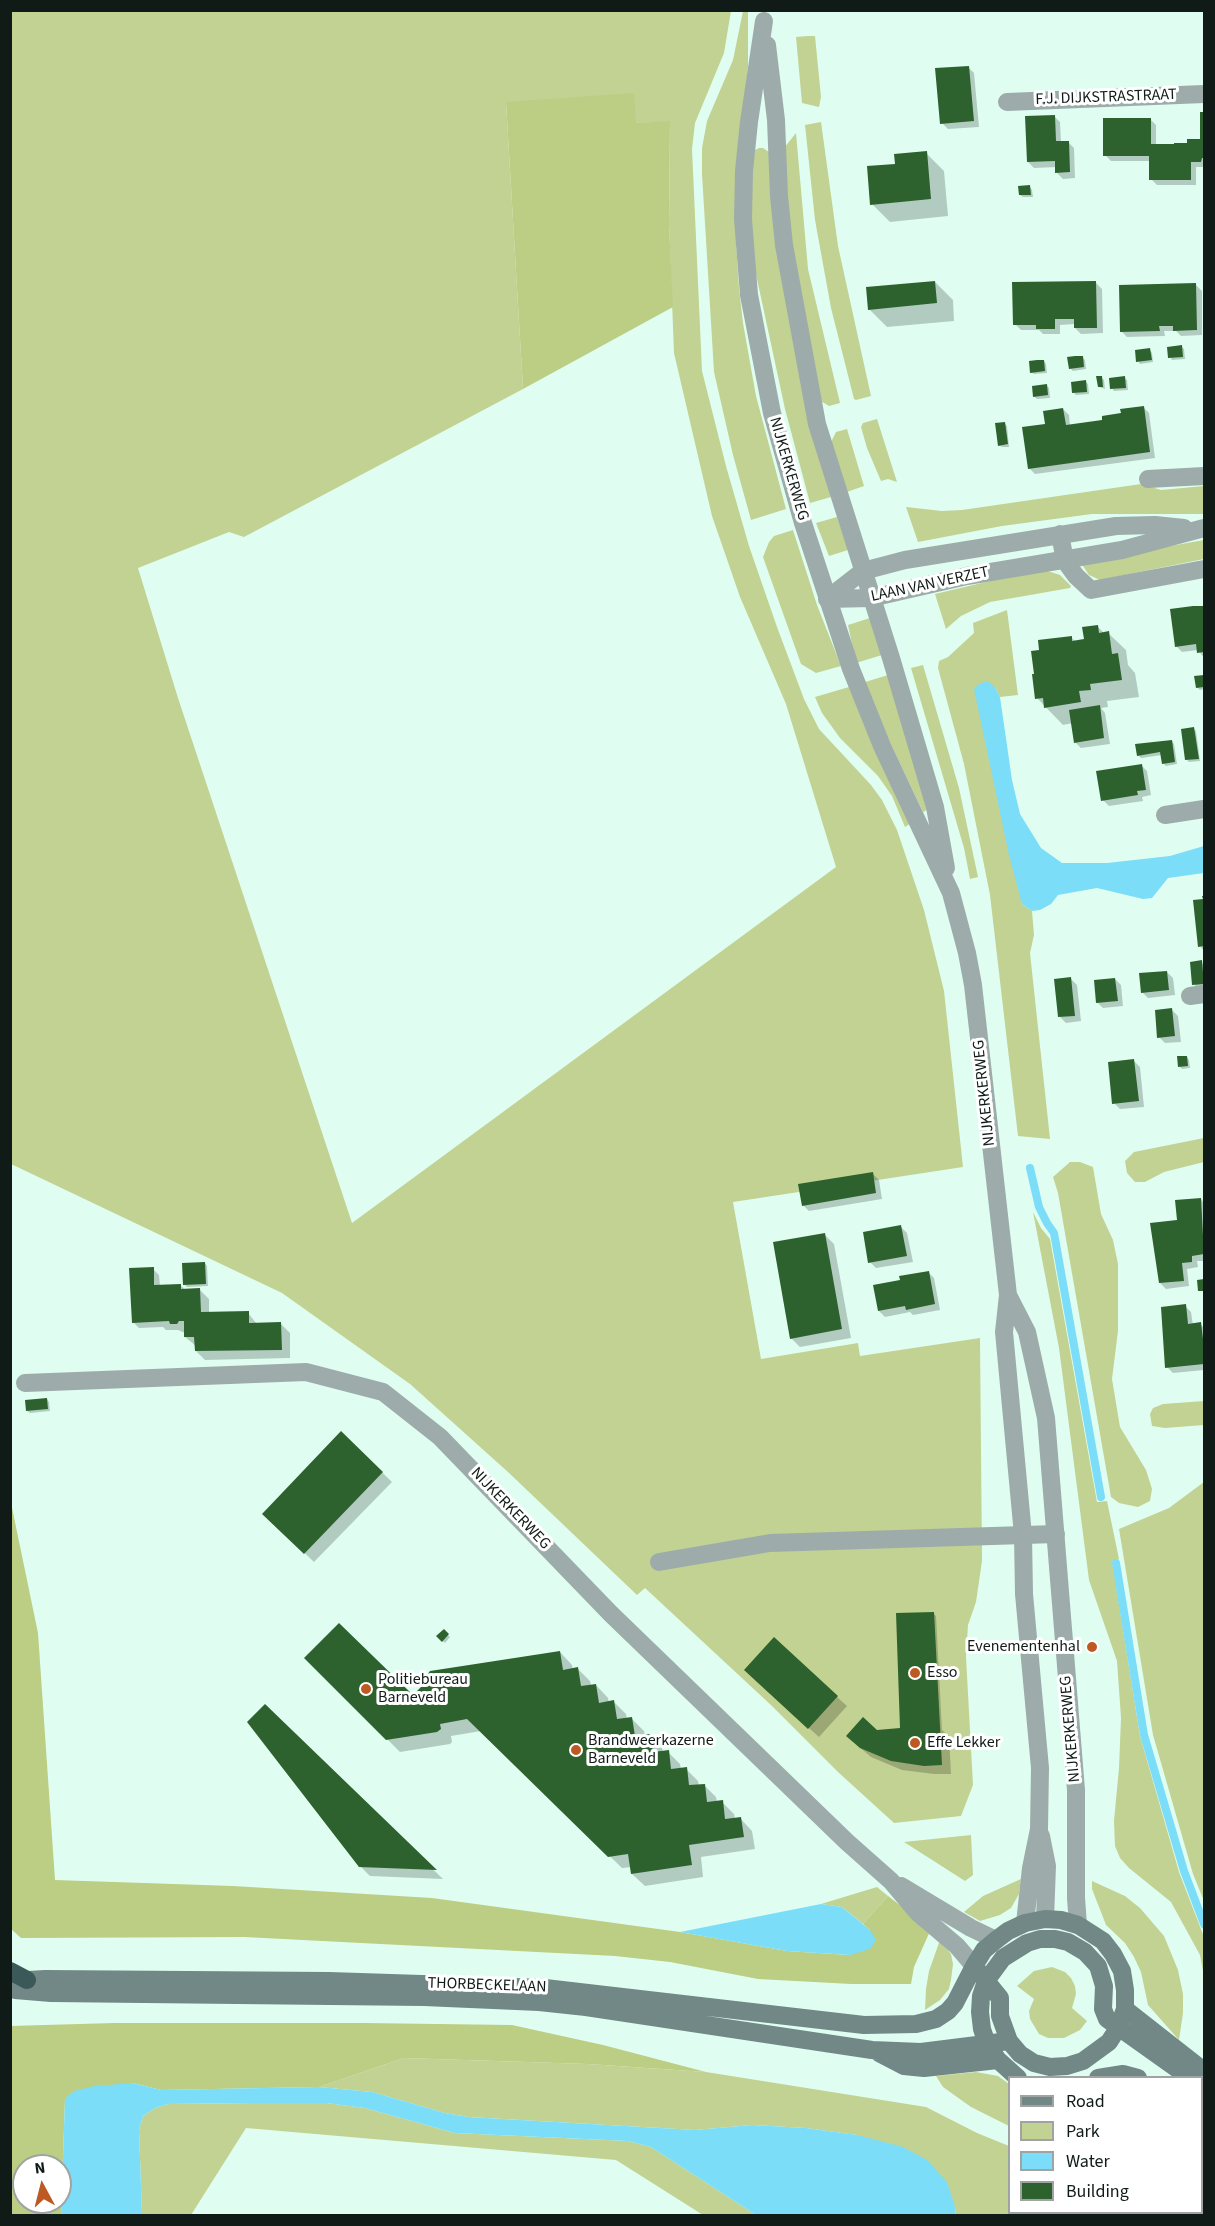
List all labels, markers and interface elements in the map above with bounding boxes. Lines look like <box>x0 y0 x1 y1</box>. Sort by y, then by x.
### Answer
street label: F.J. DIJKSTRASTRAAT <box>1035 86 1177 110</box>
street label: NIJKERKERWEG <box>764 415 812 523</box>
street label: LAAN VAN VERZET <box>869 563 991 607</box>
street label: NIJKERKERWEG <box>970 1039 1000 1147</box>
street label: NIJKERKERWEG <box>466 1464 554 1554</box>
place label: Evenementenhal <box>967 1637 1080 1657</box>
marker: Evenementenhal <box>1085 1640 1099 1654</box>
place label: Esso <box>927 1663 958 1683</box>
marker: Esso <box>908 1666 922 1680</box>
place label: Politiebureau Barneveld <box>378 1670 468 1708</box>
street label: NIJKERKERWEG <box>1057 1675 1085 1783</box>
marker: Politiebureau Barneveld <box>359 1682 373 1696</box>
place label: Brandweerkazerne Barneveld <box>588 1731 714 1769</box>
place label: Effe Lekker <box>927 1733 1000 1753</box>
marker: Effe Lekker <box>908 1736 922 1750</box>
marker: Brandweerkazerne Barneveld <box>569 1743 583 1757</box>
street label: THORBECKELAAN <box>427 1974 547 1998</box>
legend <box>1008 2076 1203 2214</box>
text: Road <box>1066 2089 1105 2114</box>
text: Park <box>1066 2119 1100 2144</box>
text: Water <box>1066 2149 1110 2174</box>
north arrow <box>12 2154 72 2214</box>
text: N <box>33 2157 47 2180</box>
text: Building <box>1066 2179 1129 2204</box>

